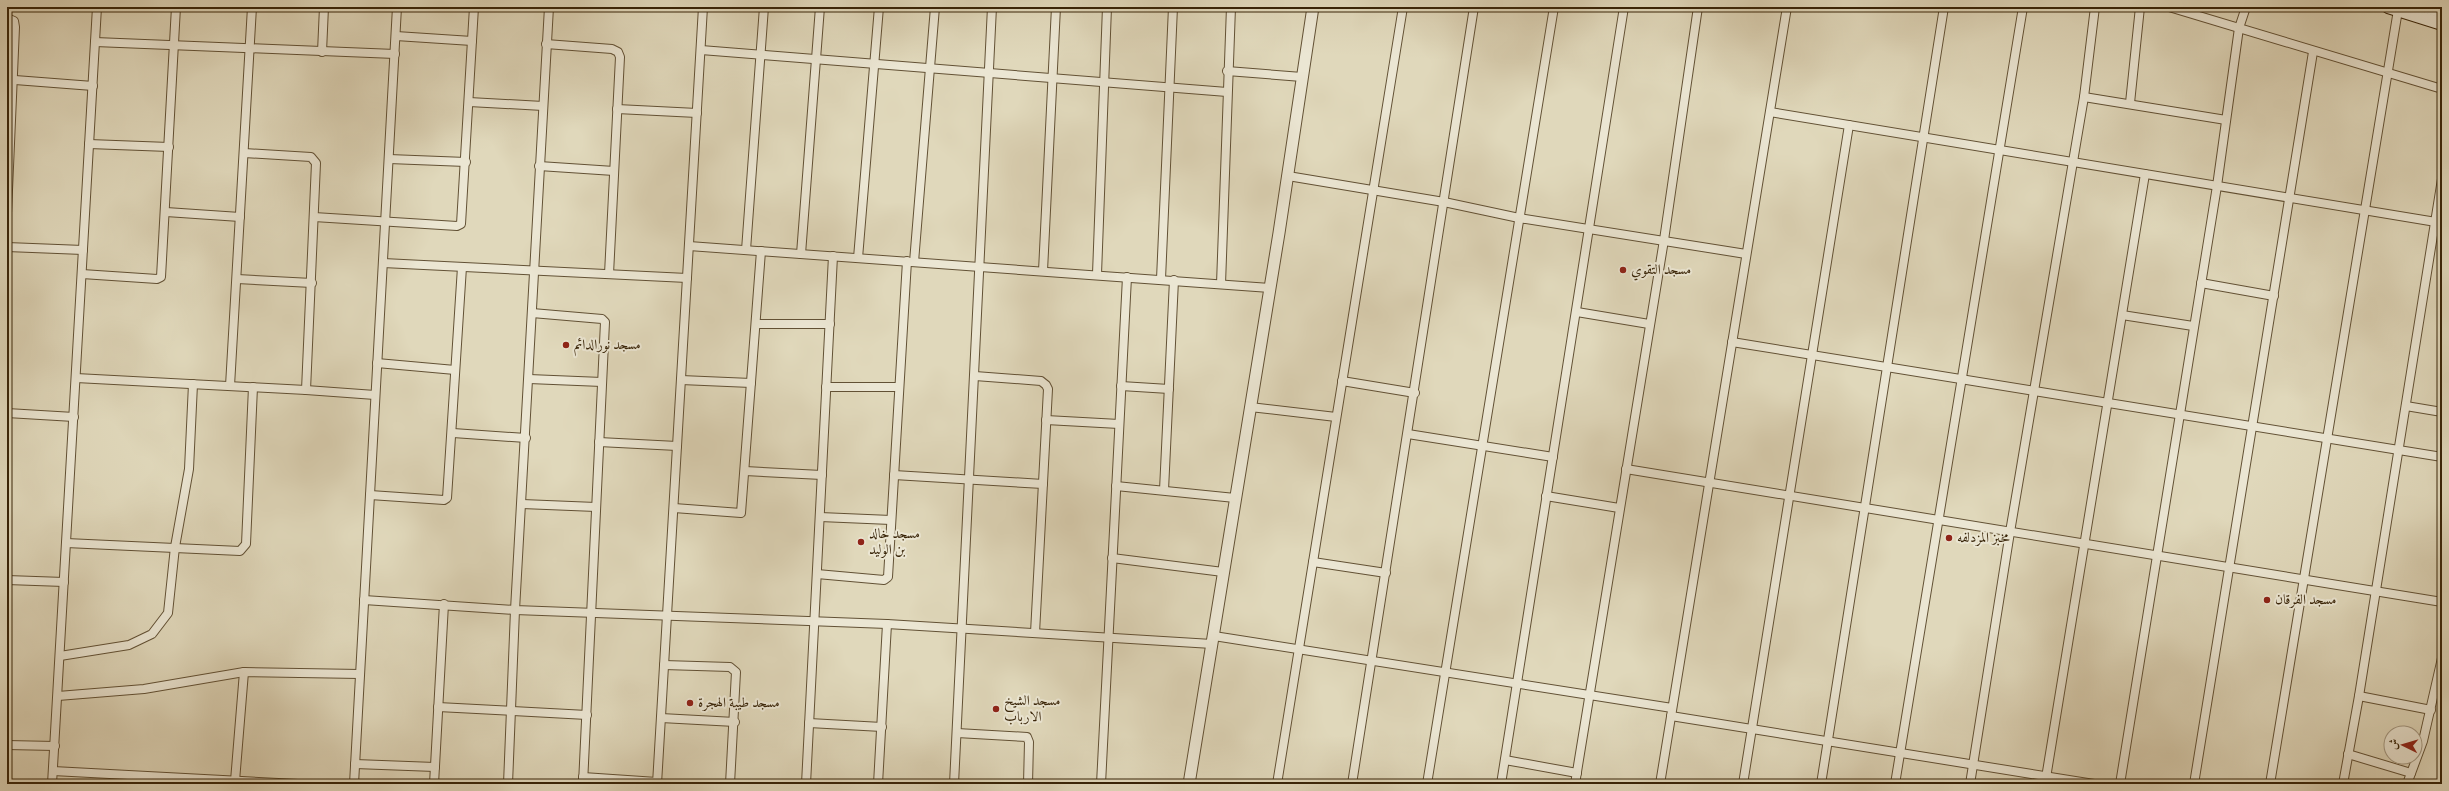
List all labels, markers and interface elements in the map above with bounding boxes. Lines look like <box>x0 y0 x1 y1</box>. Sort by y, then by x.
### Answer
place label: مسجد التقوي <box>1631 261 1691 281</box>
marker: مسجد التقوي <box>1618 265 1628 275</box>
place label: مسجد نورالدائم <box>574 336 641 357</box>
marker: مسجد نورالدائم <box>561 340 571 350</box>
place label: مسجد خالد بن الوليد <box>869 525 920 559</box>
place label: مخبز المزدلفه <box>1957 529 2010 547</box>
marker: مخبز المزدلفه <box>1944 533 1954 543</box>
marker: مسجد خالد بن الوليد <box>856 537 866 547</box>
place label: مسجد الفرقان <box>2275 591 2336 609</box>
marker: مسجد الفرقان <box>2262 595 2272 605</box>
place label: مسجد الشيخ الارباب <box>1004 692 1060 726</box>
place label: مسجد طيبة الهجرة <box>698 694 780 712</box>
marker: مسجد طيبة الهجرة <box>685 698 695 708</box>
marker: مسجد الشيخ الارباب <box>991 704 1001 714</box>
north arrow <box>2383 725 2423 765</box>
text: ش <box>2387 738 2401 750</box>

